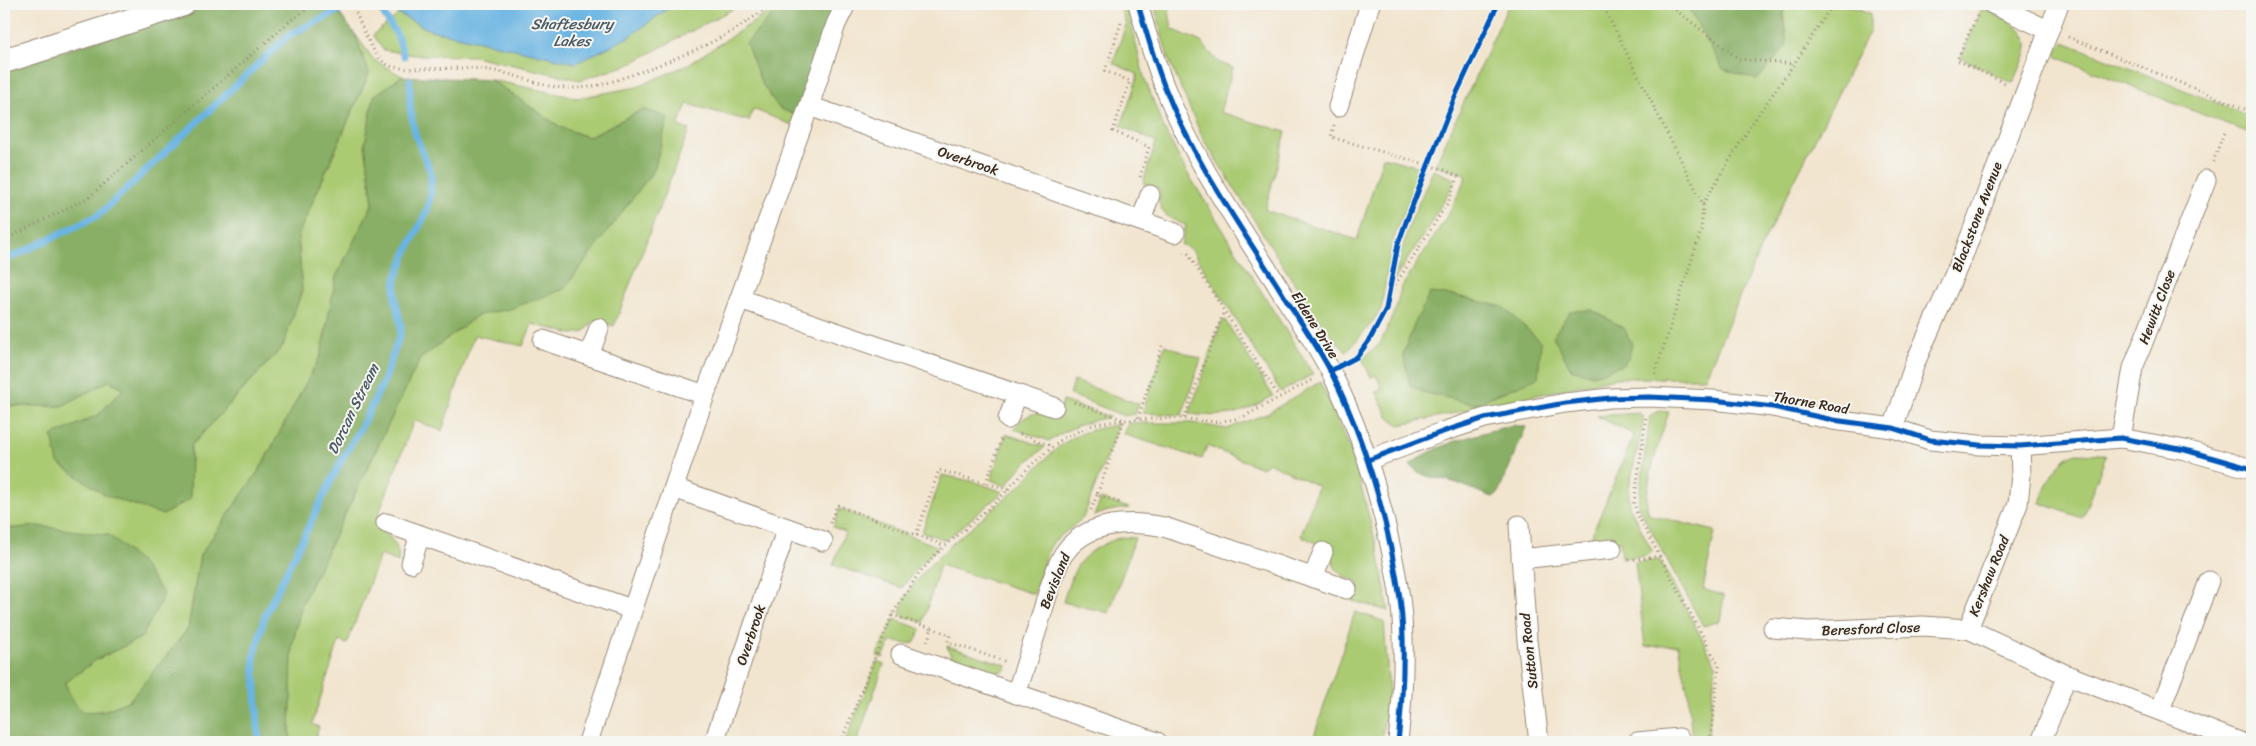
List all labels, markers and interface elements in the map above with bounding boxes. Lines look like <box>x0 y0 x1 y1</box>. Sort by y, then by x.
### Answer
water label: Shaftesbury Lakes <box>531 11 615 54</box>
street label: Overbrook <box>934 139 1002 183</box>
street label: Blackstone Avenue <box>1944 158 2010 276</box>
street label: Hewitt Close <box>2131 266 2183 348</box>
street label: Eldene Drive <box>1284 286 1346 364</box>
water label: Dorcan Stream <box>320 358 387 459</box>
street label: Thorne Road <box>1771 384 1852 422</box>
street label: Kershaw Road <box>1961 530 2017 620</box>
street label: Bevisland <box>1032 548 1078 613</box>
street label: Overbrook <box>729 601 773 669</box>
street label: Sutton Road <box>1512 610 1545 690</box>
street label: Beresford Close <box>1821 615 1921 643</box>

